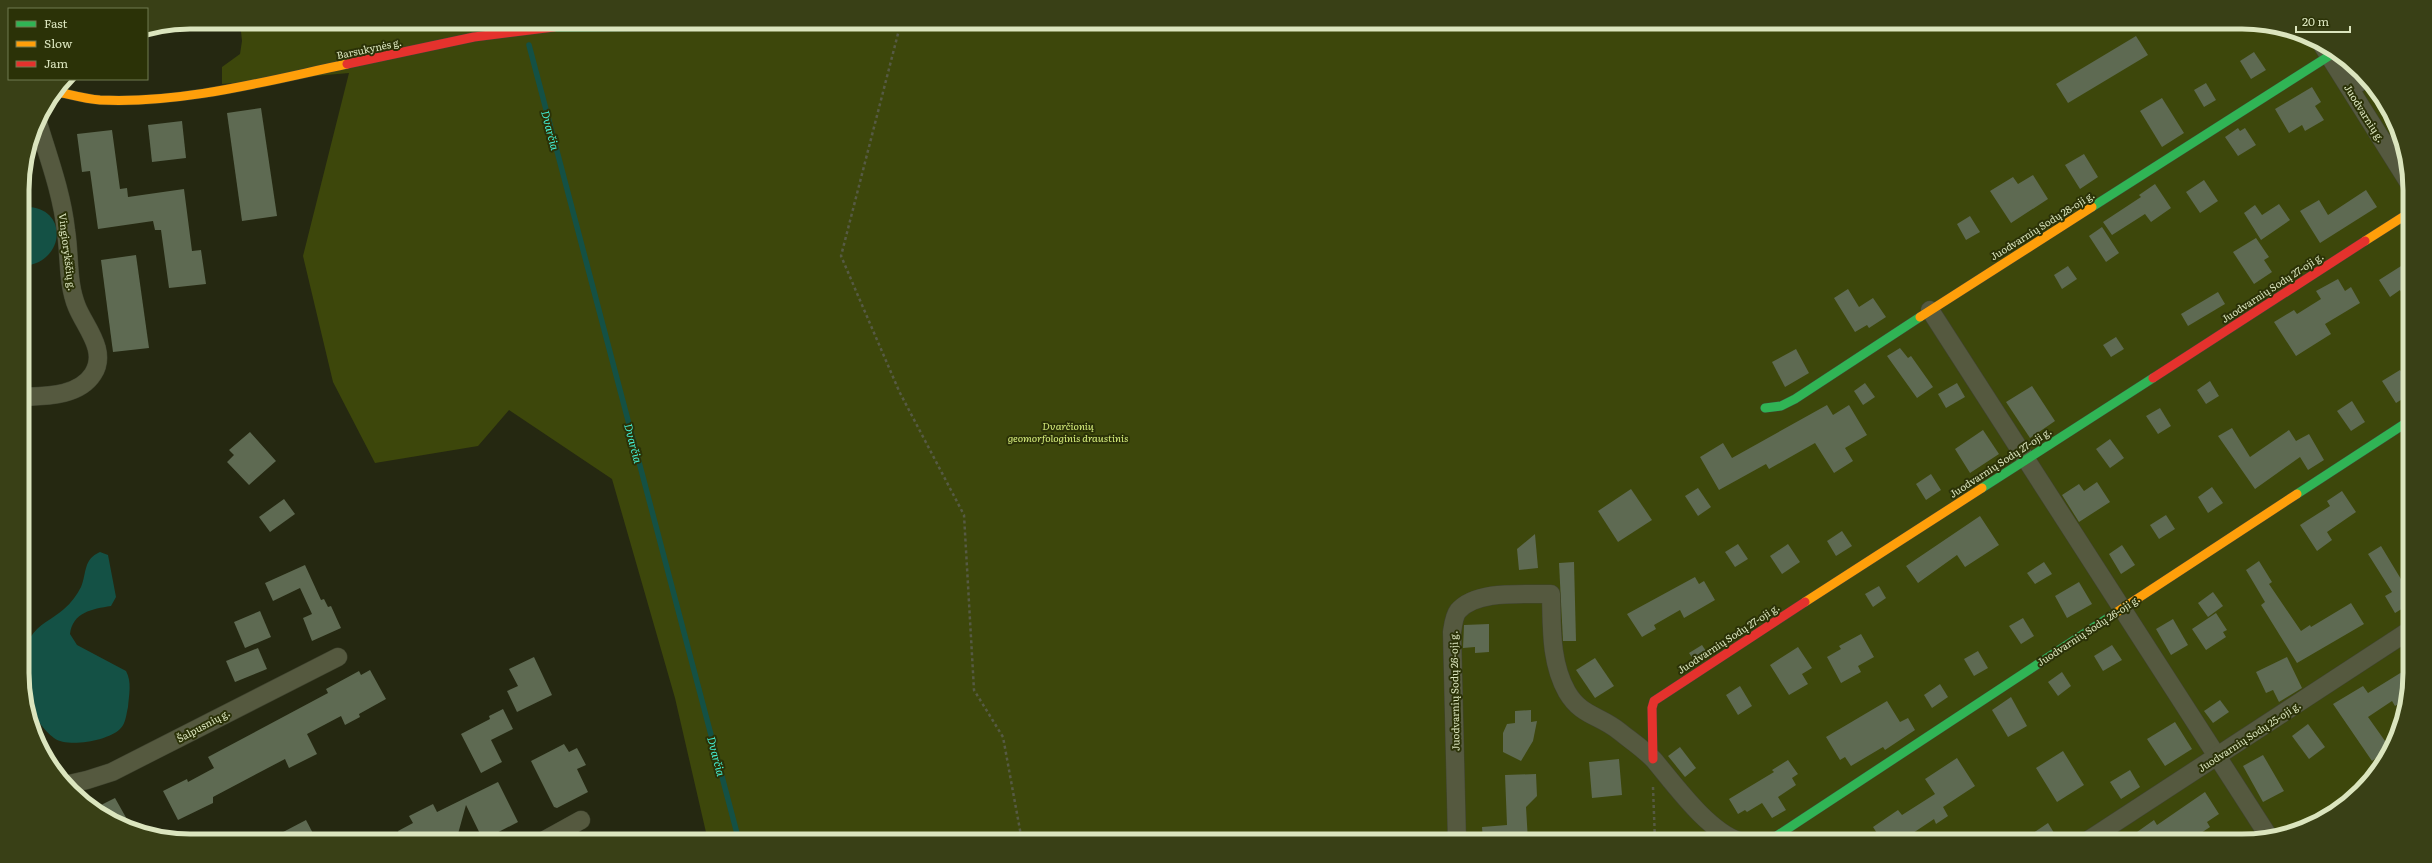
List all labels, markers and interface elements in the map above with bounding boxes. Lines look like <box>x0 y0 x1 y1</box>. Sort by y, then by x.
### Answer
legend <box>8 8 148 80</box>
scale bar <box>2296 8 2350 34</box>
text: 20 m <box>2302 12 2329 30</box>
text: Fast <box>44 14 68 32</box>
text: Slow <box>44 34 73 52</box>
street label: Barsukynės g. <box>335 34 403 62</box>
text: Jam <box>44 54 69 72</box>
street label: Juodvarnių g. <box>2341 81 2389 145</box>
water label: Dvarčia <box>538 108 564 152</box>
street label: Juodvarnių Sodų 28-oji g. <box>1987 187 2097 263</box>
street label: Vingiorykščių g. <box>56 212 80 292</box>
street label: Juodvarnių Sodų 27-oji g. <box>2218 248 2326 326</box>
park label: Dvarčionių geomorfologinis draustinis <box>1008 418 1128 445</box>
water label: Dvarčia <box>621 421 647 465</box>
street label: Juodvarnių Sodų 27-oji g. <box>1946 423 2054 501</box>
street label: Juodvarnių Sodų 26-oji g. <box>2033 591 2143 669</box>
street label: Juodvarnių Sodų 27-oji g. <box>1674 599 1782 677</box>
street label: Juodvarnių Sodų 26-oji g. <box>1445 631 1463 751</box>
street label: Juodvarnių Sodų 25-oji g. <box>2195 697 2303 775</box>
street label: Šalpusnių g. <box>174 705 232 745</box>
water label: Dvarčia <box>704 734 730 778</box>

